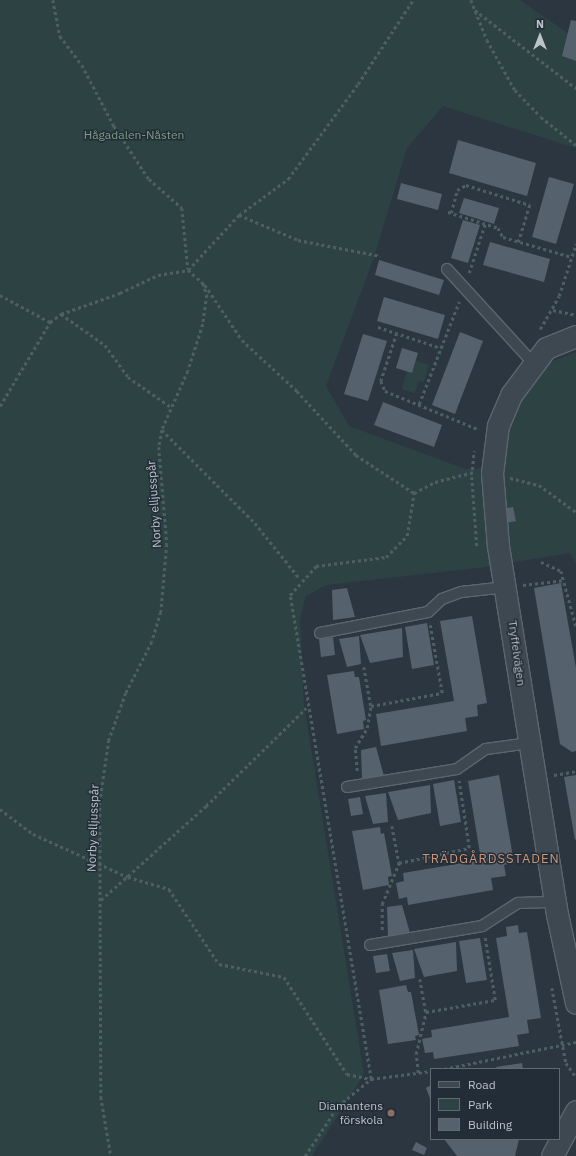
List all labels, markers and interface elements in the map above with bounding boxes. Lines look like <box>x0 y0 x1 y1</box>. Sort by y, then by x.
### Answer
north arrow <box>520 16 560 56</box>
text: N <box>536 17 544 31</box>
park label: Hågadalen-Nåsten <box>84 128 184 142</box>
street label: Norby elljusspår <box>144 460 164 548</box>
street label: Tryffelvägen <box>505 619 529 687</box>
street label: Norby elljusspår <box>84 784 102 872</box>
district label: TRÄDGÅRDSSTADEN <box>422 851 560 867</box>
legend <box>430 1068 560 1140</box>
text: Road <box>468 1077 496 1092</box>
text: Park <box>468 1097 492 1112</box>
place label: Diamantens förskola <box>318 1099 383 1127</box>
marker: Diamantens förskola <box>386 1108 396 1118</box>
text: Building <box>468 1117 512 1132</box>

